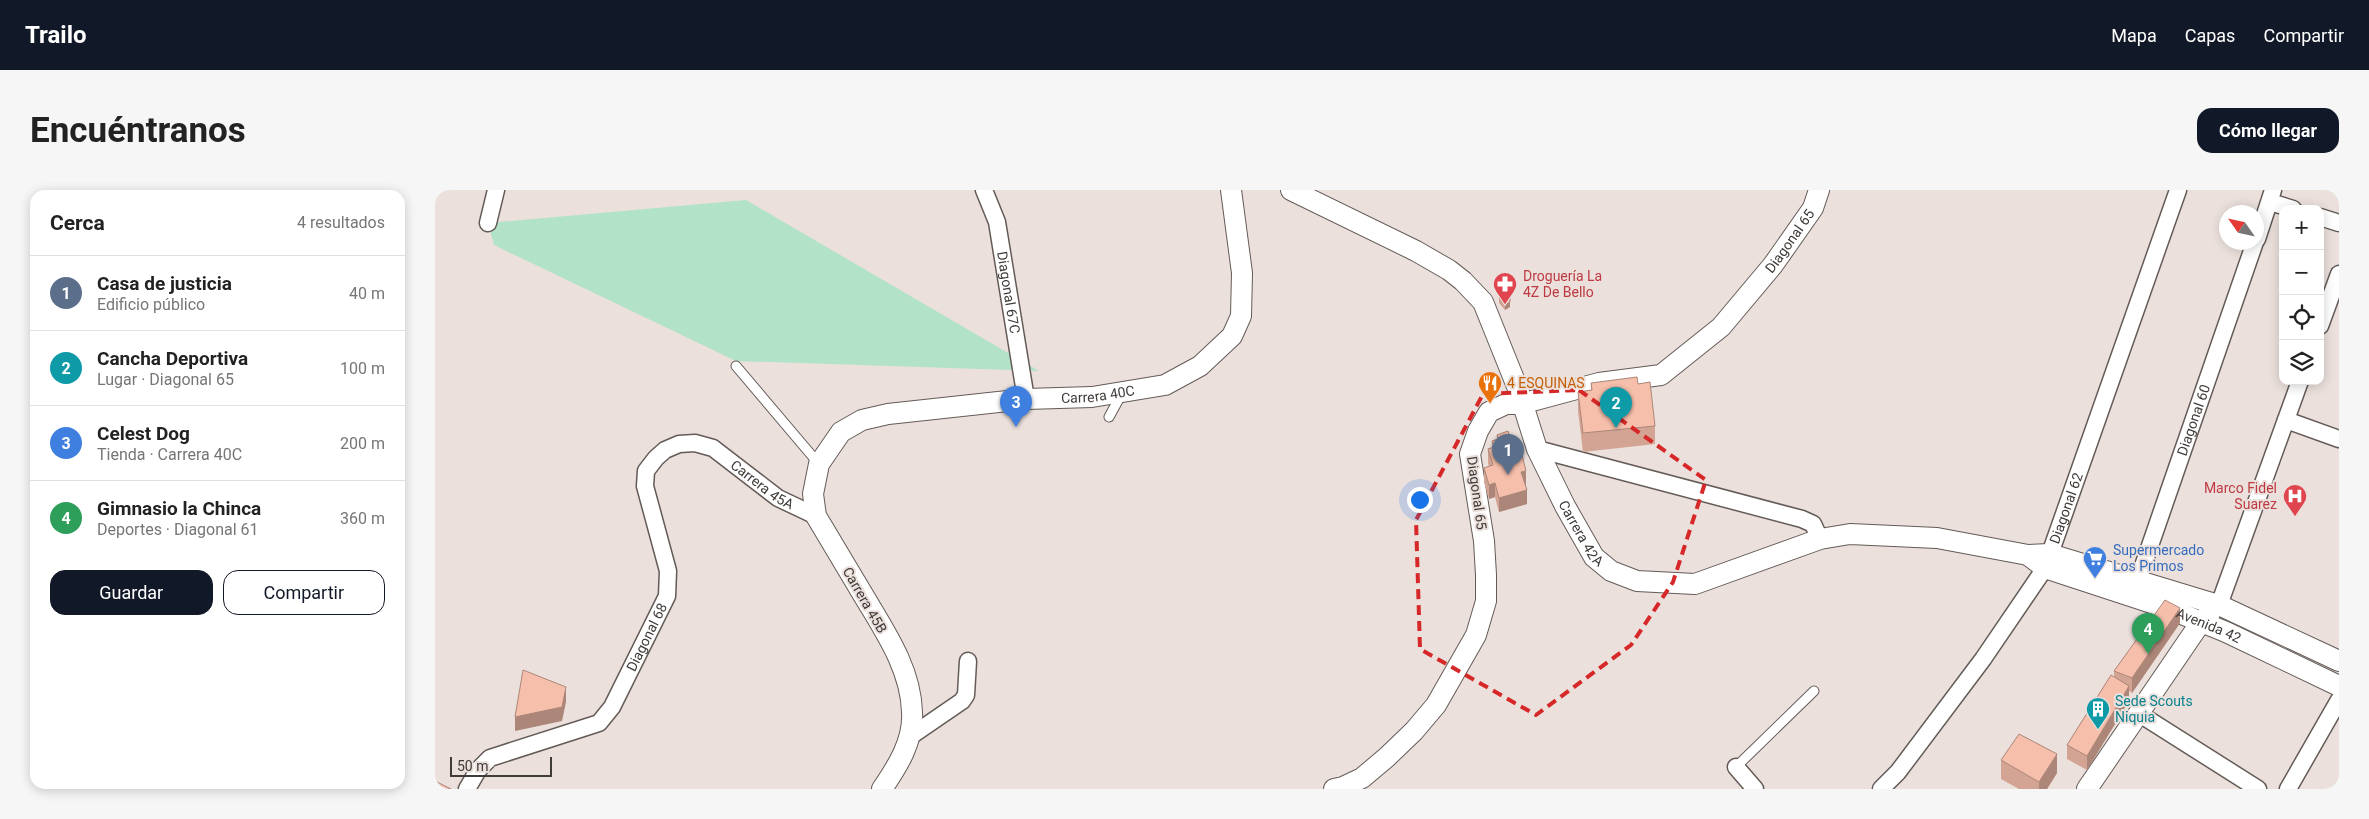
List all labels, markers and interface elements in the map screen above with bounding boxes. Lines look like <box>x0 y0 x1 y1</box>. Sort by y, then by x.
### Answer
text: Trailo <box>25 21 87 49</box>
text: Mapa <box>2111 25 2157 46</box>
text: Capas <box>2185 25 2235 46</box>
text: Compartir <box>2263 25 2344 46</box>
button: Cómo llegar <box>2197 108 2339 153</box>
text: Encuéntranos <box>30 110 246 151</box>
north arrow <box>2219 205 2264 250</box>
map controls <box>2279 205 2324 385</box>
button: + <box>2279 205 2324 250</box>
street label: Diagonal 65 <box>1762 206 1818 276</box>
text: Cerca <box>50 211 105 235</box>
text: 4 resultados <box>297 213 385 232</box>
street label: Diagonal 67C <box>994 250 1023 335</box>
button: − <box>2279 250 2324 295</box>
place label: Droguería La 4Z De Bello <box>1523 268 1602 300</box>
pharmacy icon: Droguería La 4Z De Bello <box>1492 271 1518 305</box>
text: Casa de justicia <box>97 272 232 295</box>
text: 1 <box>61 284 71 303</box>
text: 40 m <box>349 284 385 303</box>
text: Edificio público <box>97 295 205 314</box>
button: locate <box>2279 295 2324 340</box>
button: layers <box>2279 340 2324 385</box>
text: Cancha Deportiva <box>97 347 248 370</box>
text: 2 <box>61 359 71 378</box>
text: 100 m <box>340 359 385 378</box>
text: Lugar · Diagonal 65 <box>97 370 234 389</box>
restaurant icon: 4 ESQUINAS <box>1477 370 1503 404</box>
place label: 4 ESQUINAS <box>1507 375 1585 391</box>
street label: Carrera 40C <box>1061 382 1136 406</box>
street label: Diagonal 60 <box>2174 382 2213 458</box>
pin: 3 <box>1000 386 1032 427</box>
pin: 2 <box>1600 387 1632 428</box>
text: Celest Dog <box>97 422 190 445</box>
text: 3 <box>61 434 71 453</box>
text: 200 m <box>340 434 385 453</box>
pin: 1 <box>1492 434 1524 475</box>
text: Tienda · Carrera 40C <box>97 445 242 464</box>
street label: Diagonal 65 <box>1464 455 1490 531</box>
street label: Carrera 45A <box>728 457 796 512</box>
street label: Diagonal 62 <box>2046 470 2086 546</box>
place label: Marco Fidel Suarez <box>2204 480 2277 512</box>
hospital icon: Marco Fidel Suarez <box>2282 483 2308 517</box>
your location <box>1407 487 1433 513</box>
text: Gimnasio la Chinca <box>97 497 261 520</box>
street label: Carrera 42A <box>1556 498 1607 570</box>
text: 4 <box>61 509 71 528</box>
text: 360 m <box>340 509 385 528</box>
text: Deportes · Diagonal 61 <box>97 520 259 539</box>
place label: Supermercado Los Primos <box>2113 542 2204 574</box>
supermarket icon: Supermercado Los Primos <box>2082 545 2108 579</box>
street label: Carrera 45B <box>840 564 890 636</box>
button: Guardar <box>50 570 213 615</box>
button: Compartir <box>223 570 385 615</box>
street label: Diagonal 68 <box>623 600 670 674</box>
street label: Avenida 42 <box>2174 605 2244 646</box>
pin: 4 <box>2132 613 2164 654</box>
place label: Sede Scouts Niquia <box>2115 693 2193 725</box>
building icon: Sede Scouts Niquia <box>2085 696 2111 730</box>
scale bar <box>450 754 553 777</box>
text: 50 m <box>457 758 489 774</box>

